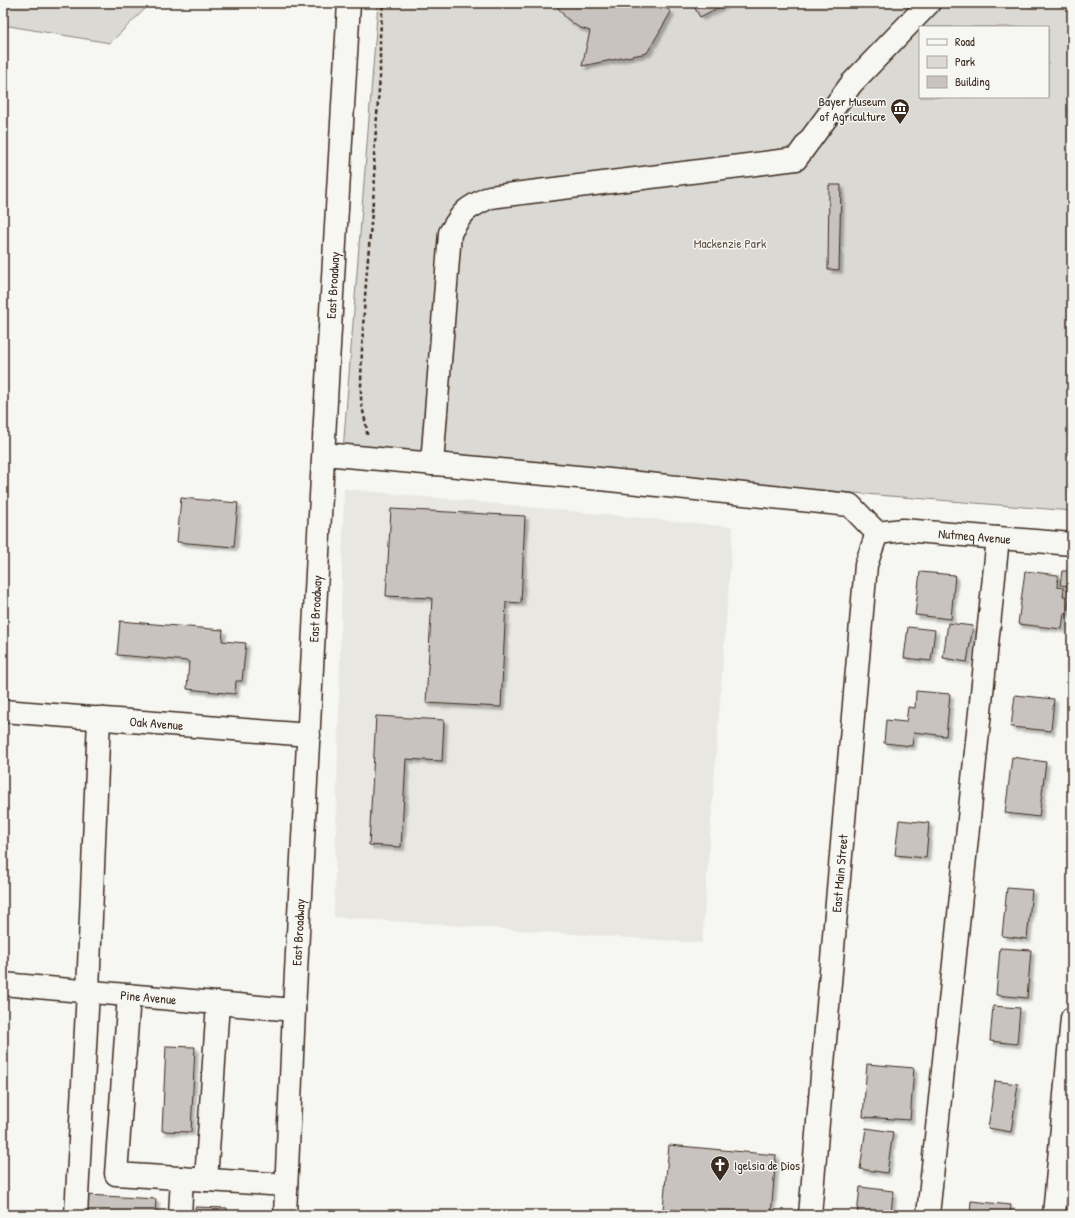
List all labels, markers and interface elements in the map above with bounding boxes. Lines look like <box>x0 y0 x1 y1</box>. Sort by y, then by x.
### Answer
legend <box>919 26 1049 98</box>
text: Road <box>955 33 975 50</box>
text: Park <box>955 53 975 70</box>
text: Building <box>955 73 990 90</box>
place label: Bayer Museum of Agriculture <box>818 92 886 125</box>
museum icon: Bayer Museum of Agriculture <box>889 97 911 125</box>
park label: Mackenzie Park <box>694 234 767 252</box>
street label: East Broadway <box>322 251 344 319</box>
street label: Nutmeq Avenue <box>938 524 1012 548</box>
street label: East Broadway <box>304 574 326 643</box>
street label: Oak Avenue <box>129 712 184 734</box>
street label: East Main Street <box>827 833 852 913</box>
street label: East Broadway <box>287 898 309 966</box>
street label: Pine Avenue <box>120 986 177 1008</box>
church icon: Igelsia de Dios <box>709 1154 731 1182</box>
place label: Igelsia de Dios <box>734 1156 800 1174</box>

